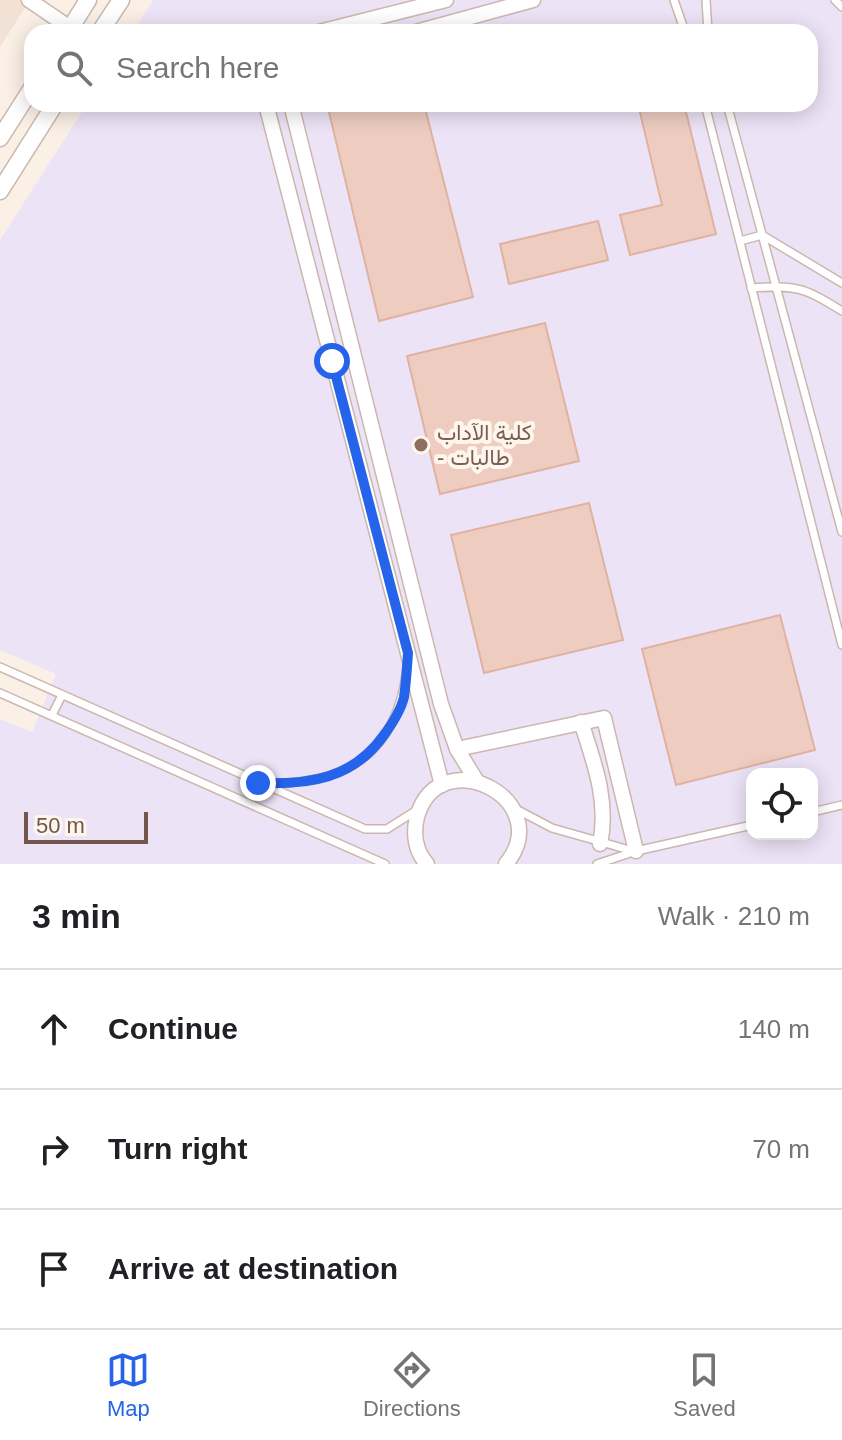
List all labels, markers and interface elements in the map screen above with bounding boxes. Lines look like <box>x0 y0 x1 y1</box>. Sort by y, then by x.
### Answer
search box <box>24 24 818 112</box>
icon: search <box>52 46 96 90</box>
text: Search here <box>116 51 279 84</box>
route start <box>314 343 350 379</box>
place label: كلية الآداب - طالبات <box>437 420 532 470</box>
marker: كلية الآداب - طالبات <box>412 436 430 454</box>
route end <box>240 765 276 801</box>
map controls <box>746 768 818 840</box>
button: locate <box>746 768 818 840</box>
scale bar <box>24 808 148 844</box>
text: 50 m <box>36 813 85 838</box>
text: 3 min <box>32 897 121 935</box>
text: Walk · 210 m <box>658 901 810 931</box>
icon: ahead <box>32 1007 76 1051</box>
text: Continue <box>108 1012 238 1045</box>
text: 140 m <box>738 1014 810 1044</box>
icon: right <box>32 1127 76 1171</box>
text: Turn right <box>108 1132 247 1165</box>
text: 70 m <box>752 1134 810 1164</box>
icon: arrive <box>32 1247 76 1291</box>
text: Arrive at destination <box>108 1252 398 1285</box>
tab: Map <box>106 1348 150 1422</box>
tab: Directions <box>363 1348 461 1422</box>
tab: Saved <box>673 1348 736 1422</box>

